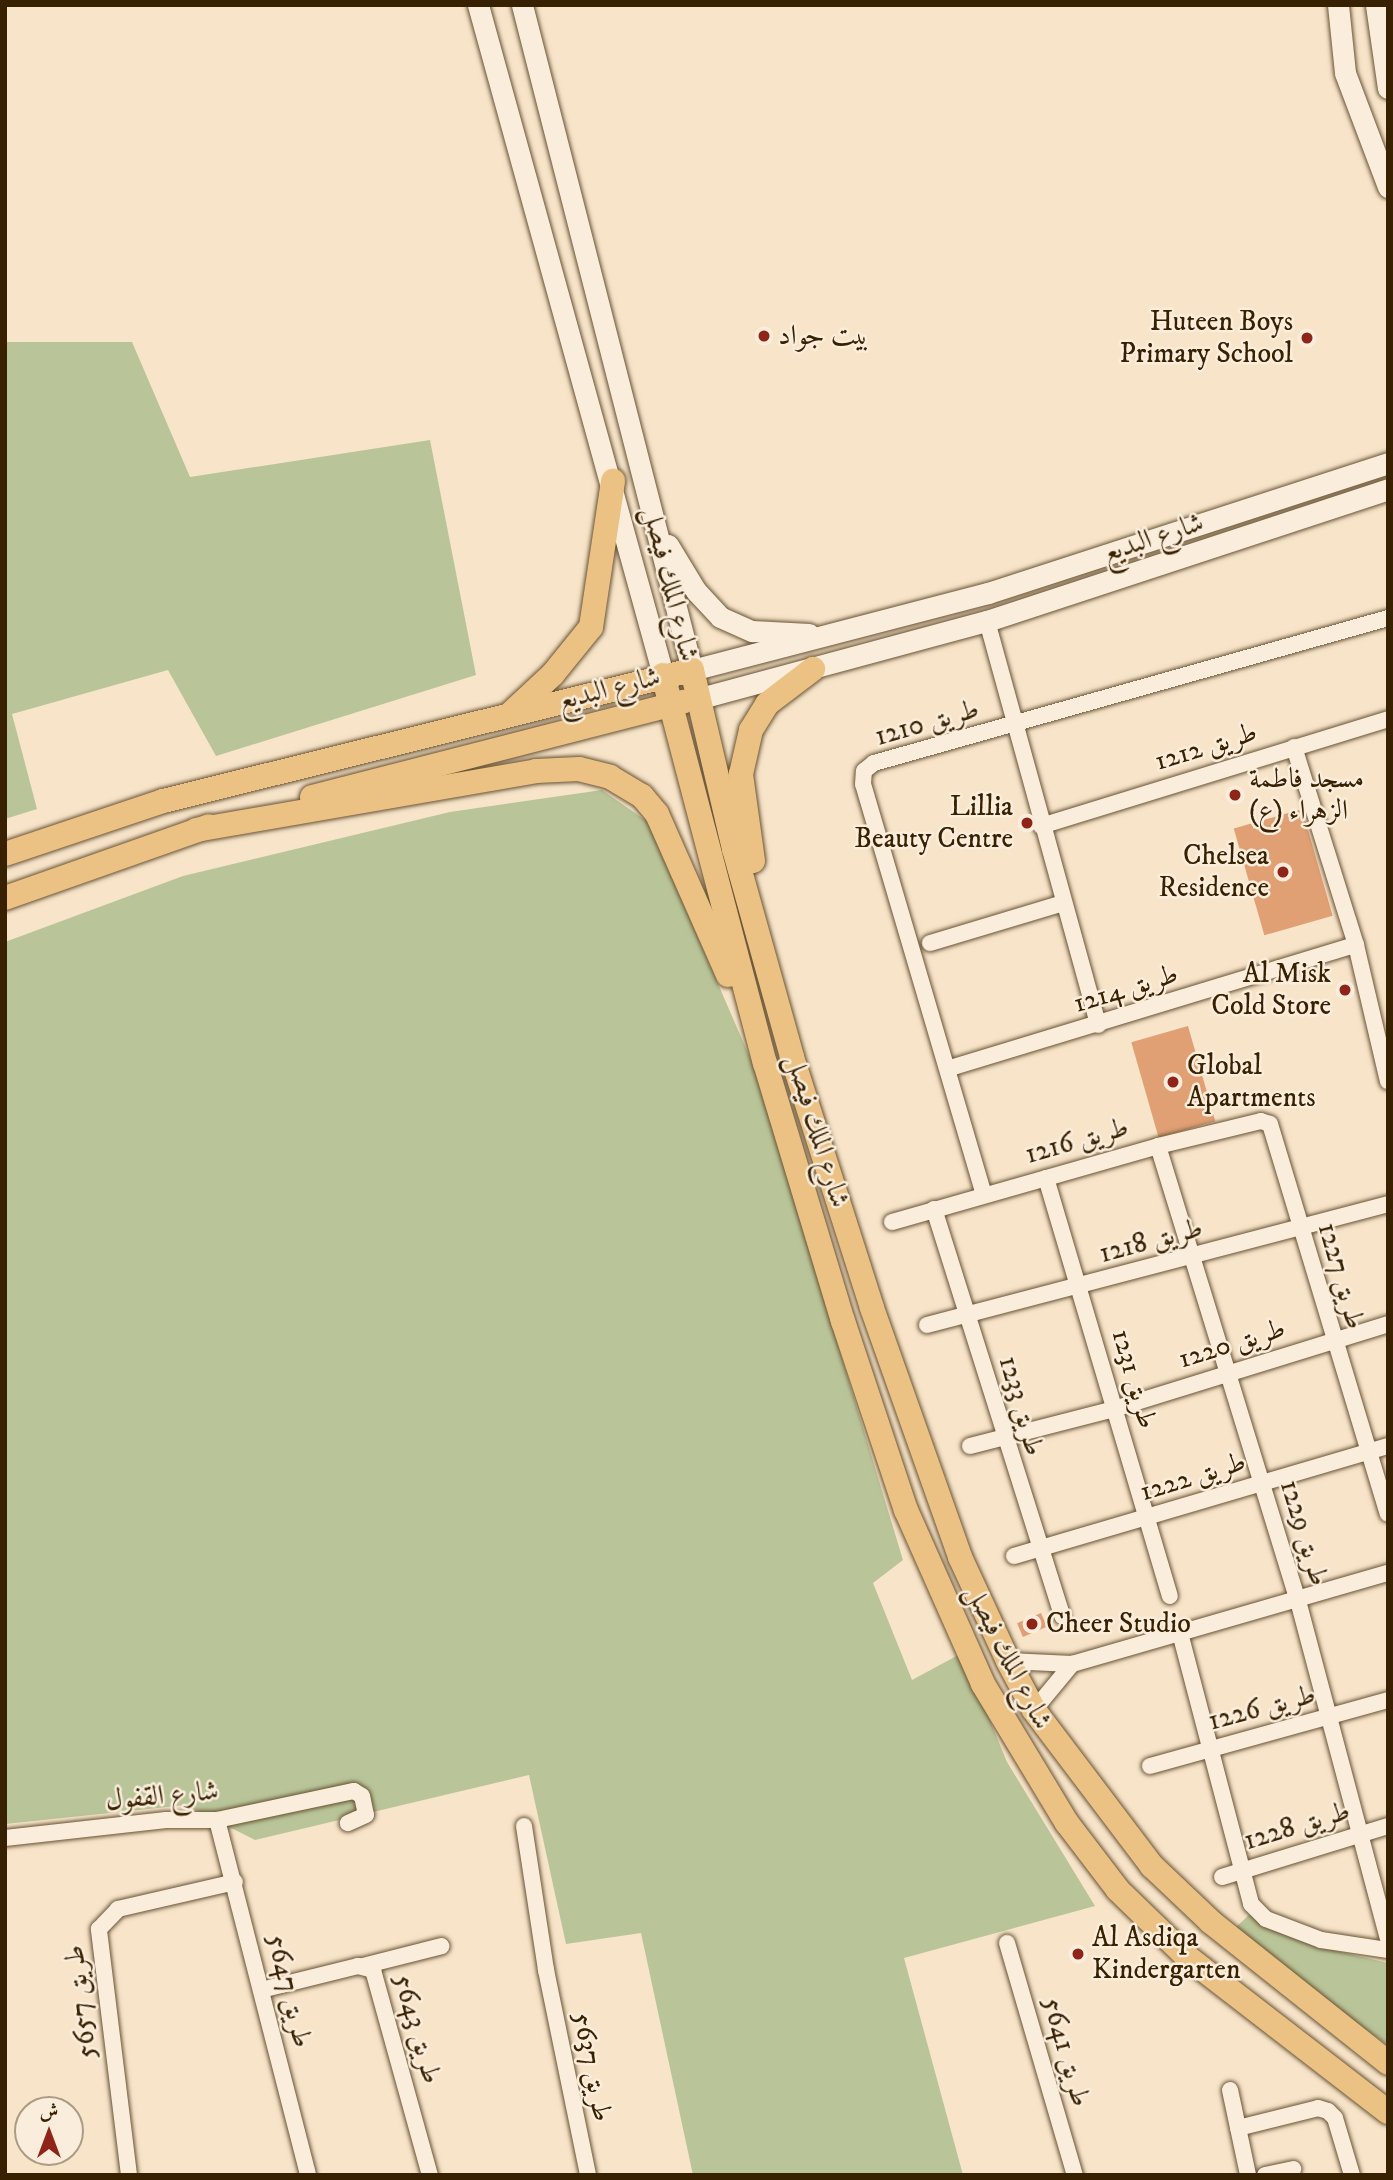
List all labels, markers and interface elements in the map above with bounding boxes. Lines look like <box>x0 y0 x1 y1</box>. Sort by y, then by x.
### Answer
place label: Huteen Boys Primary School <box>1120 305 1293 371</box>
place label: بيت جواد <box>778 319 869 353</box>
marker: بيت جواد <box>756 328 772 344</box>
marker: Huteen Boys Primary School <box>1299 330 1315 346</box>
street label: شارع الملك فيصل <box>635 503 705 665</box>
street label: شارع البديع <box>1098 506 1208 570</box>
street label: شارع البديع <box>554 660 664 718</box>
street label: طريق 1210 <box>871 692 983 754</box>
street label: طريق 1212 <box>1151 716 1261 778</box>
place label: مسجد فاطمة الزهراء (ع) <box>1249 762 1364 828</box>
marker: مسجد فاطمة الزهراء (ع) <box>1227 787 1243 803</box>
place label: Lillia Beauty Centre <box>854 790 1013 856</box>
marker: Lillia Beauty Centre <box>1019 815 1035 831</box>
place label: Chelsea Residence <box>1159 839 1269 905</box>
marker: Chelsea Residence <box>1275 864 1291 880</box>
street label: طريق 1214 <box>1070 957 1182 1021</box>
place label: Al Misk Cold Store <box>1211 957 1331 1023</box>
marker: Al Misk Cold Store <box>1337 982 1353 998</box>
place label: Global Apartments <box>1187 1049 1316 1115</box>
street label: شارع الملك فيصل <box>778 1050 856 1212</box>
marker: Global Apartments <box>1165 1074 1181 1090</box>
street label: طريق 1216 <box>1021 1110 1133 1172</box>
street label: طريق 1218 <box>1096 1211 1206 1271</box>
street label: طريق 1227 <box>1310 1219 1372 1333</box>
street label: طريق 1220 <box>1174 1312 1290 1376</box>
street label: طريق 1231 <box>1104 1325 1164 1433</box>
street label: طريق 1233 <box>991 1352 1051 1460</box>
street label: طريق 1222 <box>1136 1445 1250 1509</box>
street label: طريق 1229 <box>1272 1476 1336 1590</box>
street label: شارع الملك فيصل <box>957 1579 1059 1735</box>
place label: Cheer Studio <box>1046 1607 1191 1641</box>
marker: Cheer Studio <box>1024 1616 1040 1632</box>
street label: طريق 1226 <box>1205 1678 1319 1738</box>
street label: شارع القفول <box>104 1774 220 1818</box>
street label: طريق 1228 <box>1240 1794 1354 1858</box>
place label: Al Asdiqa Kindergarten <box>1092 1921 1241 1987</box>
street label: طريق 5647 <box>259 1931 319 2051</box>
street label: طريق 5657 <box>57 1943 105 2061</box>
marker: Al Asdiqa Kindergarten <box>1070 1946 1086 1962</box>
street label: طريق 5643 <box>385 1970 449 2088</box>
street label: طريق 5641 <box>1034 1993 1098 2111</box>
street label: طريق 5637 <box>565 2009 619 2125</box>
north arrow <box>14 2096 84 2166</box>
text: ش <box>40 2100 58 2123</box>

